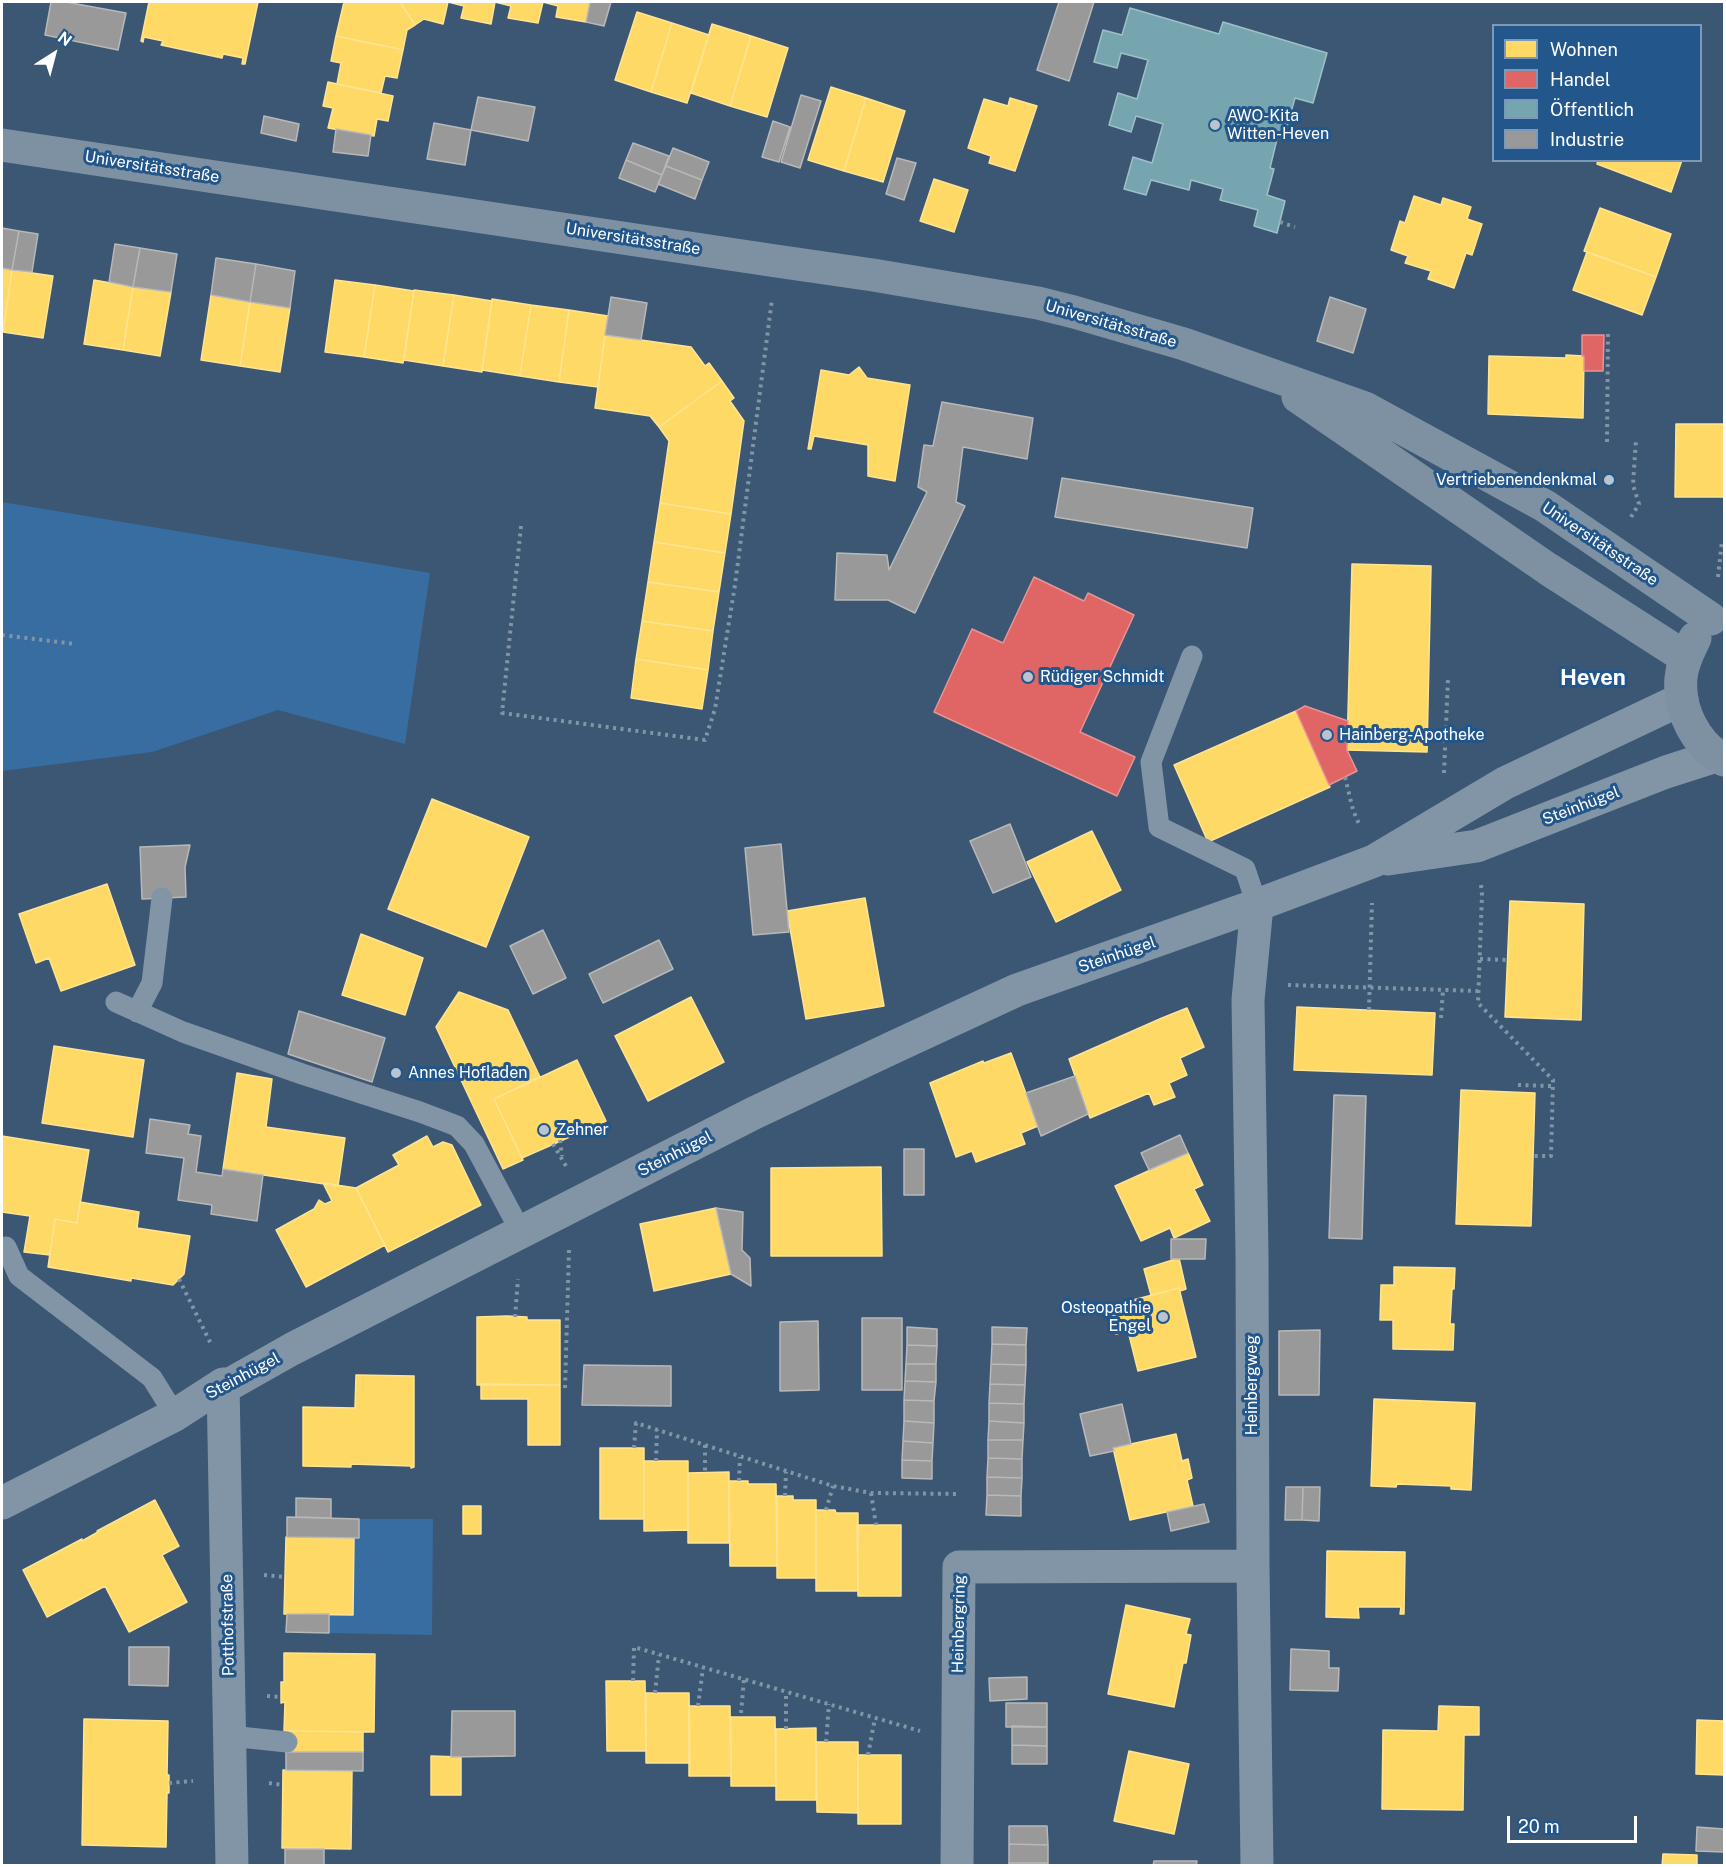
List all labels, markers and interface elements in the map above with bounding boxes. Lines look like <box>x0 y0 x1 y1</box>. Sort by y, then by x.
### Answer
north arrow <box>24 24 84 84</box>
legend <box>1492 24 1702 162</box>
text: N <box>54 28 76 50</box>
text: Wohnen <box>1550 39 1618 60</box>
text: Handel <box>1550 69 1610 90</box>
text: Öffentlich <box>1550 99 1634 120</box>
place label: AWO-Kita Witten-Heven <box>1227 106 1329 144</box>
marker: AWO-Kita Witten-Heven <box>1208 118 1222 132</box>
text: Industrie <box>1550 129 1624 150</box>
street label: Universitätsstraße <box>83 147 221 187</box>
street label: Universitätsstraße <box>564 219 702 259</box>
street label: Universitätsstraße <box>1043 296 1179 352</box>
place label: Vertriebenendenkmal <box>1436 470 1597 490</box>
marker: Vertriebenendenkmal <box>1602 473 1616 487</box>
street label: Universitätsstraße <box>1538 498 1662 590</box>
district label: Heven <box>1560 665 1626 691</box>
place label: Rüdiger Schmidt <box>1040 667 1165 687</box>
marker: Rüdiger Schmidt <box>1021 670 1035 684</box>
place label: Hainberg-Apotheke <box>1339 725 1485 745</box>
marker: Hainberg-Apotheke <box>1320 728 1334 742</box>
street label: Steinhügel <box>1540 783 1622 829</box>
street label: Steinhügel <box>1076 933 1158 977</box>
place label: Annes Hofladen <box>408 1063 527 1083</box>
marker: Annes Hofladen <box>389 1066 403 1080</box>
place label: Zehner <box>556 1120 609 1140</box>
marker: Zehner <box>537 1123 551 1137</box>
street label: Steinhügel <box>635 1127 715 1181</box>
place label: Osteopathie Engel <box>1061 1298 1151 1336</box>
marker: Osteopathie Engel <box>1156 1310 1170 1324</box>
street label: Heinbergweg <box>1242 1335 1262 1435</box>
street label: Steinhügel <box>203 1349 283 1403</box>
street label: Potthofstraße <box>218 1574 238 1676</box>
street label: Heinbergring <box>949 1575 969 1673</box>
scale bar <box>1510 1804 1640 1842</box>
text: 20 m <box>1518 1816 1560 1837</box>

